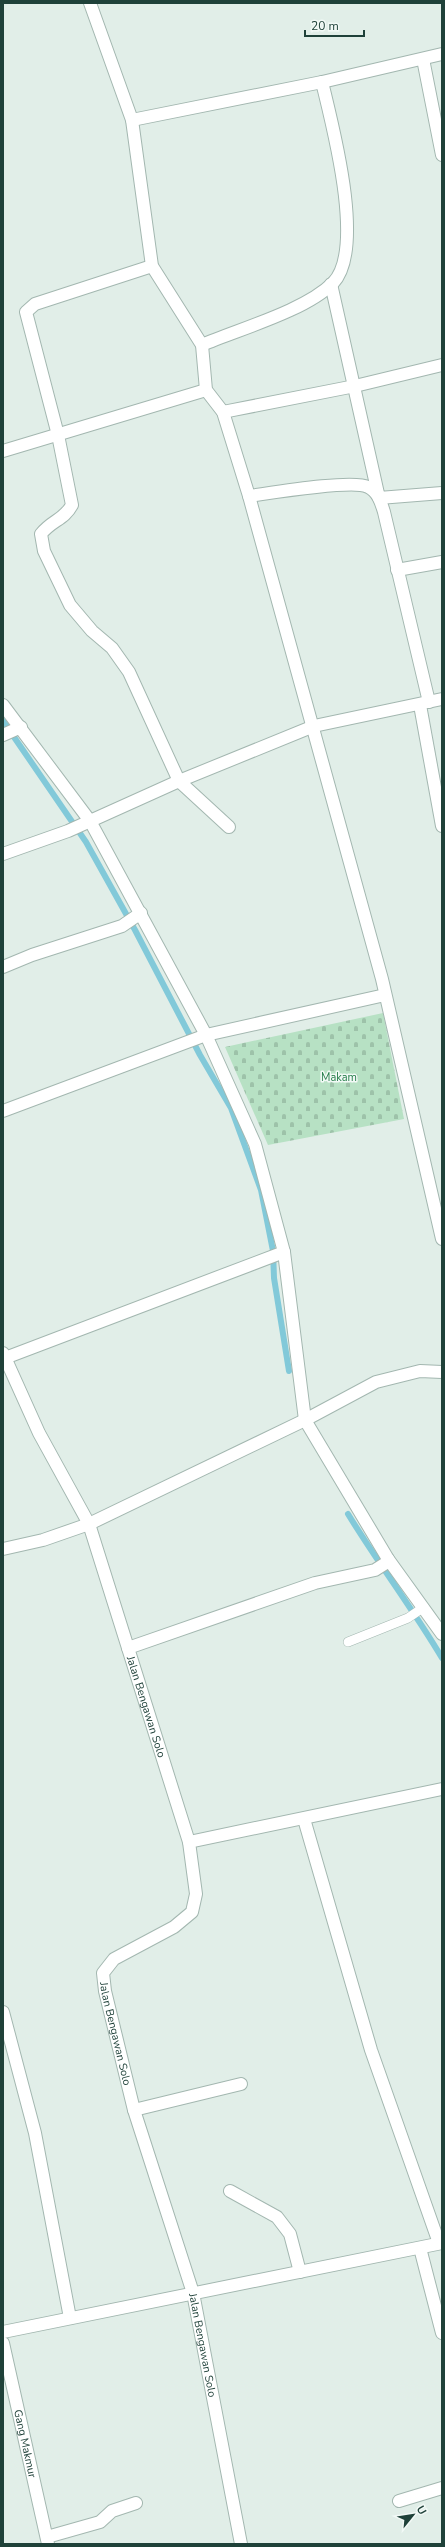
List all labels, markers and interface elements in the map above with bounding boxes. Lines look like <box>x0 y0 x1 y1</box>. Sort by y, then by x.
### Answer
scale bar <box>305 12 364 38</box>
text: 20 m <box>311 18 339 34</box>
park label: Makam <box>321 1070 357 1085</box>
street label: Jalan Bengawan Solo <box>123 1653 169 1759</box>
street label: Jalan Bengawan Solo <box>96 1980 135 2087</box>
street label: Jalan Bengawan Solo <box>185 2291 220 2399</box>
street label: Gang Makmur <box>10 2408 40 2479</box>
north arrow <box>393 2495 433 2535</box>
text: U <box>413 2503 430 2518</box>

